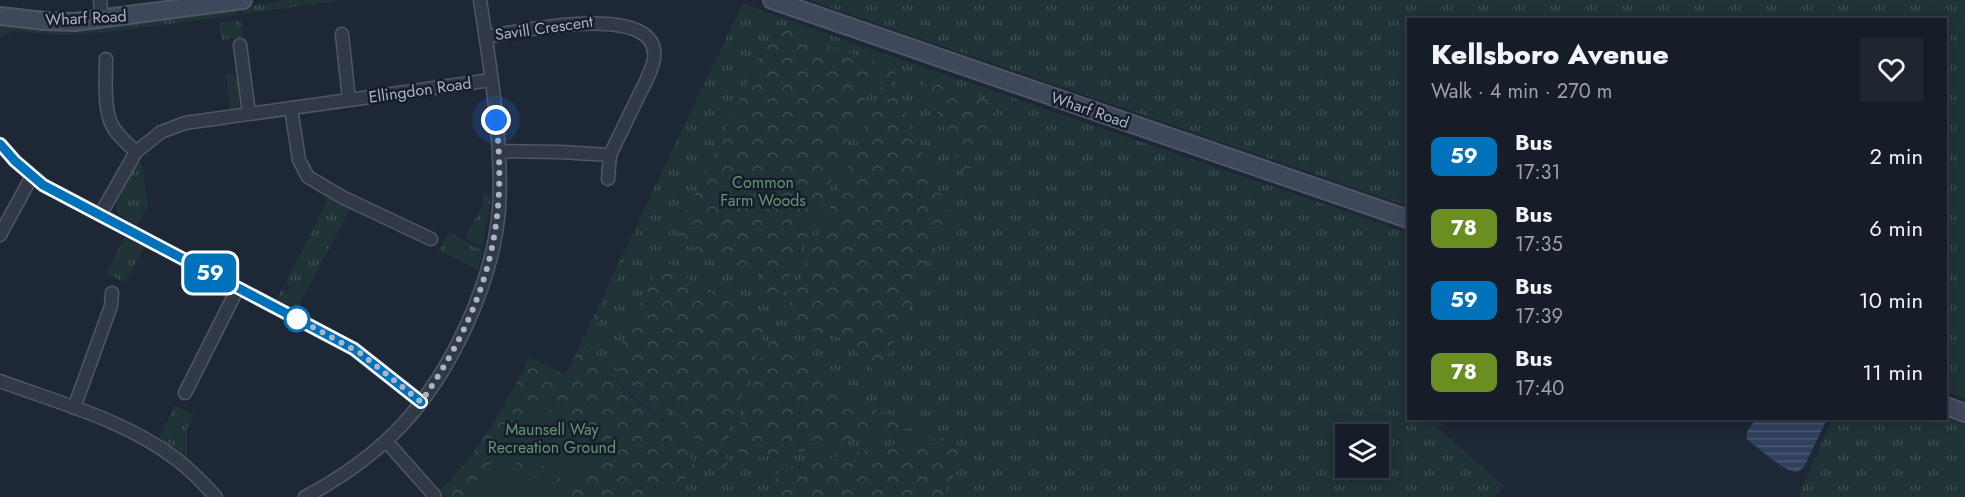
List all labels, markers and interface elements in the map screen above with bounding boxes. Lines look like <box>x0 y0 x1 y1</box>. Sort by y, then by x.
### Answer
street label: Wharf Road <box>45 4 127 32</box>
street label: Savill Crescent <box>493 10 595 46</box>
text: Kellsboro Avenue <box>1431 34 1669 75</box>
button: heart <box>1860 38 1923 101</box>
street label: Ellingdon Road <box>367 71 473 109</box>
text: Walk · 4 min · 270 m <box>1431 77 1612 106</box>
street label: Wharf Road <box>1048 86 1132 134</box>
your location <box>481 105 511 135</box>
text: Bus <box>1515 126 1552 158</box>
text: 2 min <box>1869 140 1923 172</box>
text: 59 <box>1450 141 1478 171</box>
text: 17:31 <box>1515 158 1560 187</box>
park label: Common Farm Woods <box>720 171 806 212</box>
text: Bus <box>1515 198 1552 230</box>
text: 6 min <box>1869 212 1923 244</box>
text: 78 <box>1451 213 1477 243</box>
text: 17:35 <box>1515 230 1563 259</box>
line badge: 59 <box>183 254 237 292</box>
text: 59 <box>196 258 224 288</box>
text: Bus <box>1515 270 1552 302</box>
text: 10 min <box>1859 284 1923 316</box>
text: 59 <box>1450 285 1478 315</box>
text: 17:39 <box>1515 302 1563 331</box>
unlabelled marker <box>284 306 310 332</box>
text: Bus <box>1515 342 1552 374</box>
text: 11 min <box>1862 356 1923 388</box>
text: 78 <box>1451 357 1477 387</box>
text: 17:40 <box>1515 374 1564 403</box>
park label: Maunsell Way Recreation Ground <box>488 418 616 459</box>
map controls <box>1335 424 1389 478</box>
button: layers <box>1335 424 1389 478</box>

